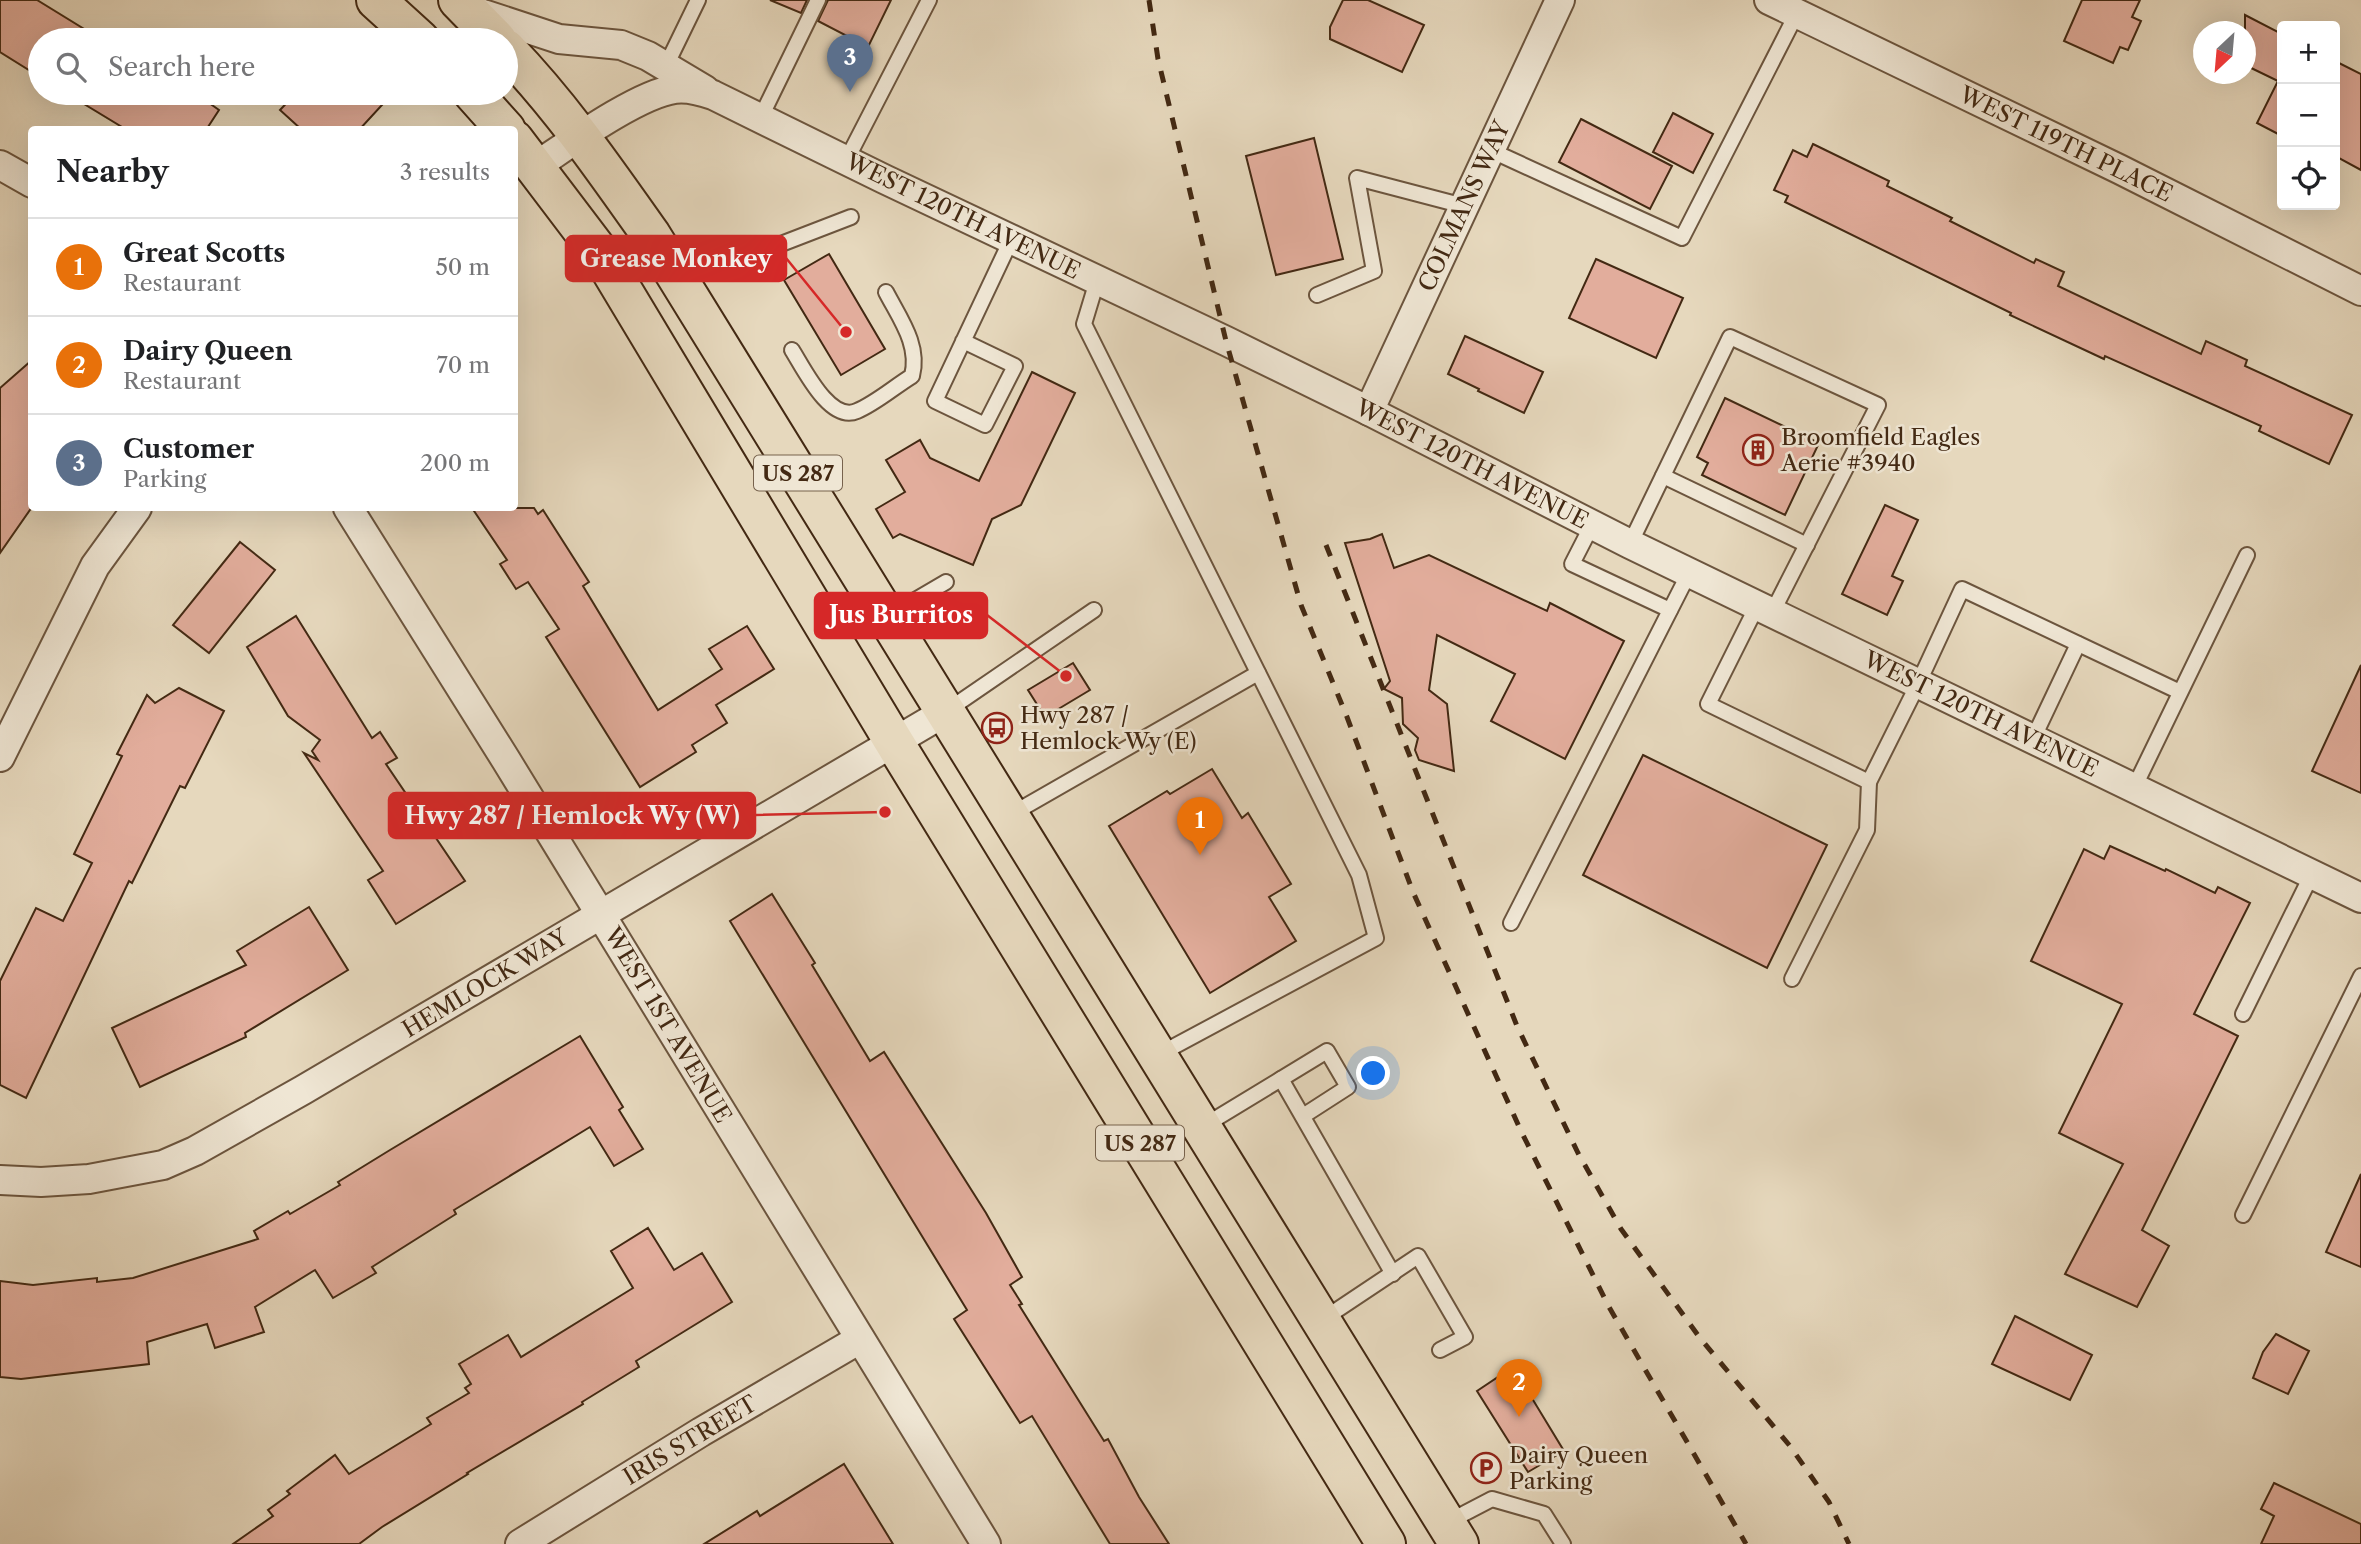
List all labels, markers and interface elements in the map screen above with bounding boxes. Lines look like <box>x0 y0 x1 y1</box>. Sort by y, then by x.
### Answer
north arrow <box>2193 21 2256 84</box>
map controls <box>2277 21 2340 210</box>
button: + <box>2277 21 2340 84</box>
search box <box>28 28 518 105</box>
pin: 3 <box>827 34 873 92</box>
icon: search <box>52 48 90 86</box>
text: Search here <box>108 51 255 83</box>
street label: WEST 119TH PLACE <box>1954 80 2177 208</box>
button: − <box>2277 84 2340 147</box>
street label: COLMANS WAY <box>1412 116 1516 296</box>
street label: WEST 120TH AVENUE <box>840 147 1085 285</box>
button: locate <box>2277 147 2340 210</box>
text: Nearby <box>56 153 169 190</box>
text: 3 results <box>400 158 490 186</box>
callout: Grease Monkey <box>566 236 786 281</box>
text: Great Scotts <box>123 237 285 269</box>
text: Grease Monkey <box>580 244 773 273</box>
text: 1 <box>74 253 84 281</box>
text: 50 m <box>435 253 490 281</box>
text: Restaurant <box>123 269 241 297</box>
text: Dairy Queen <box>123 335 293 367</box>
text: 2 <box>72 351 86 379</box>
text: 70 m <box>437 351 490 379</box>
text: Restaurant <box>123 367 241 395</box>
street label: WEST 120TH AVENUE <box>1350 393 1593 535</box>
place label: Broomfield Eagles Aerie #3940 <box>1780 423 1980 477</box>
text: Customer <box>123 433 254 465</box>
building icon: Broomfield Eagles Aerie #3940 <box>1741 433 1775 467</box>
text: 3 <box>73 449 86 477</box>
text: 200 m <box>420 449 490 477</box>
road number: US 287 <box>754 456 842 490</box>
text: Parking <box>123 465 207 493</box>
callout: Jus Burritos <box>815 593 987 638</box>
text: Jus Burritos <box>825 600 973 629</box>
street label: WEST 120TH AVENUE <box>1858 645 2103 783</box>
place label: Hwy 287 / Hemlock Wy (E) <box>1020 701 1197 755</box>
bus stop icon: Hwy 287 / Hemlock Wy (E) <box>980 711 1014 745</box>
callout: Hwy 287 / Hemlock Wy (W) <box>389 793 755 838</box>
pin: 1 <box>1177 797 1223 855</box>
text: Hwy 287 / Hemlock Wy (W) <box>404 801 740 830</box>
street label: WEST 1ST AVENUE <box>598 921 737 1128</box>
street label: HEMLOCK WAY <box>397 922 574 1043</box>
your location <box>1356 1056 1390 1090</box>
road number: US 287 <box>1096 1126 1184 1160</box>
pin: 2 <box>1496 1359 1542 1417</box>
street label: IRIS STREET <box>618 1389 762 1491</box>
place label: Dairy Queen Parking <box>1509 1441 1648 1495</box>
parking icon: Dairy Queen Parking <box>1469 1451 1503 1485</box>

